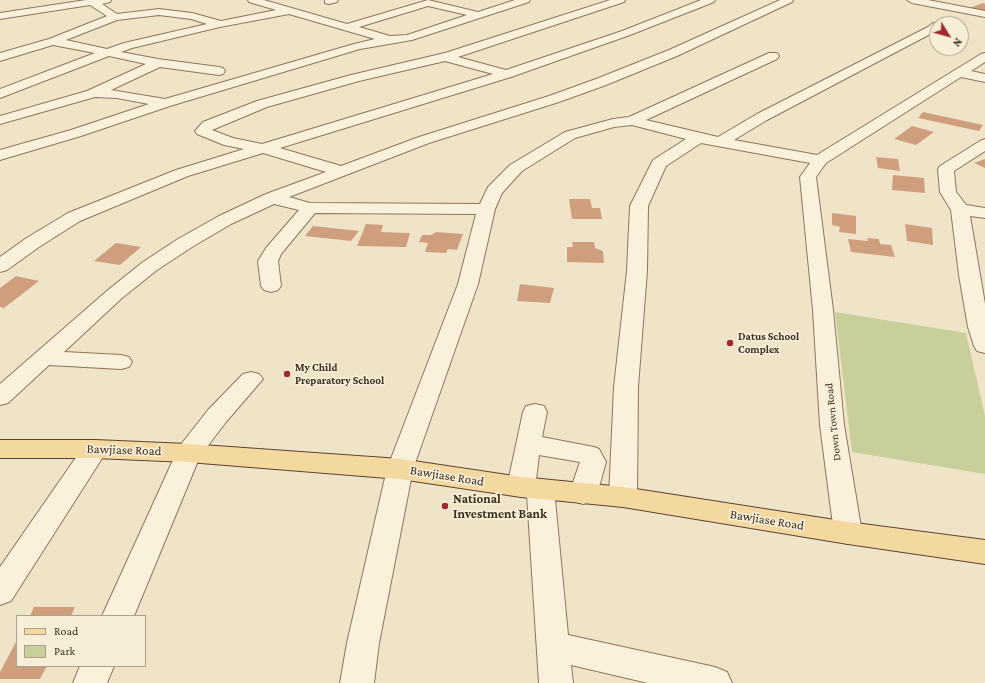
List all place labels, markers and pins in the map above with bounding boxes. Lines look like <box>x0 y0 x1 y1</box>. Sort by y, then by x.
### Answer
place label: Datus School Complex <box>738 330 799 356</box>
marker: Datus School Complex <box>725 338 735 348</box>
place label: My Child Preparatory School <box>295 361 384 387</box>
marker: My Child Preparatory School <box>282 369 292 379</box>
place label: National Investment Bank <box>453 491 547 522</box>
marker: National Investment Bank <box>440 501 450 511</box>

